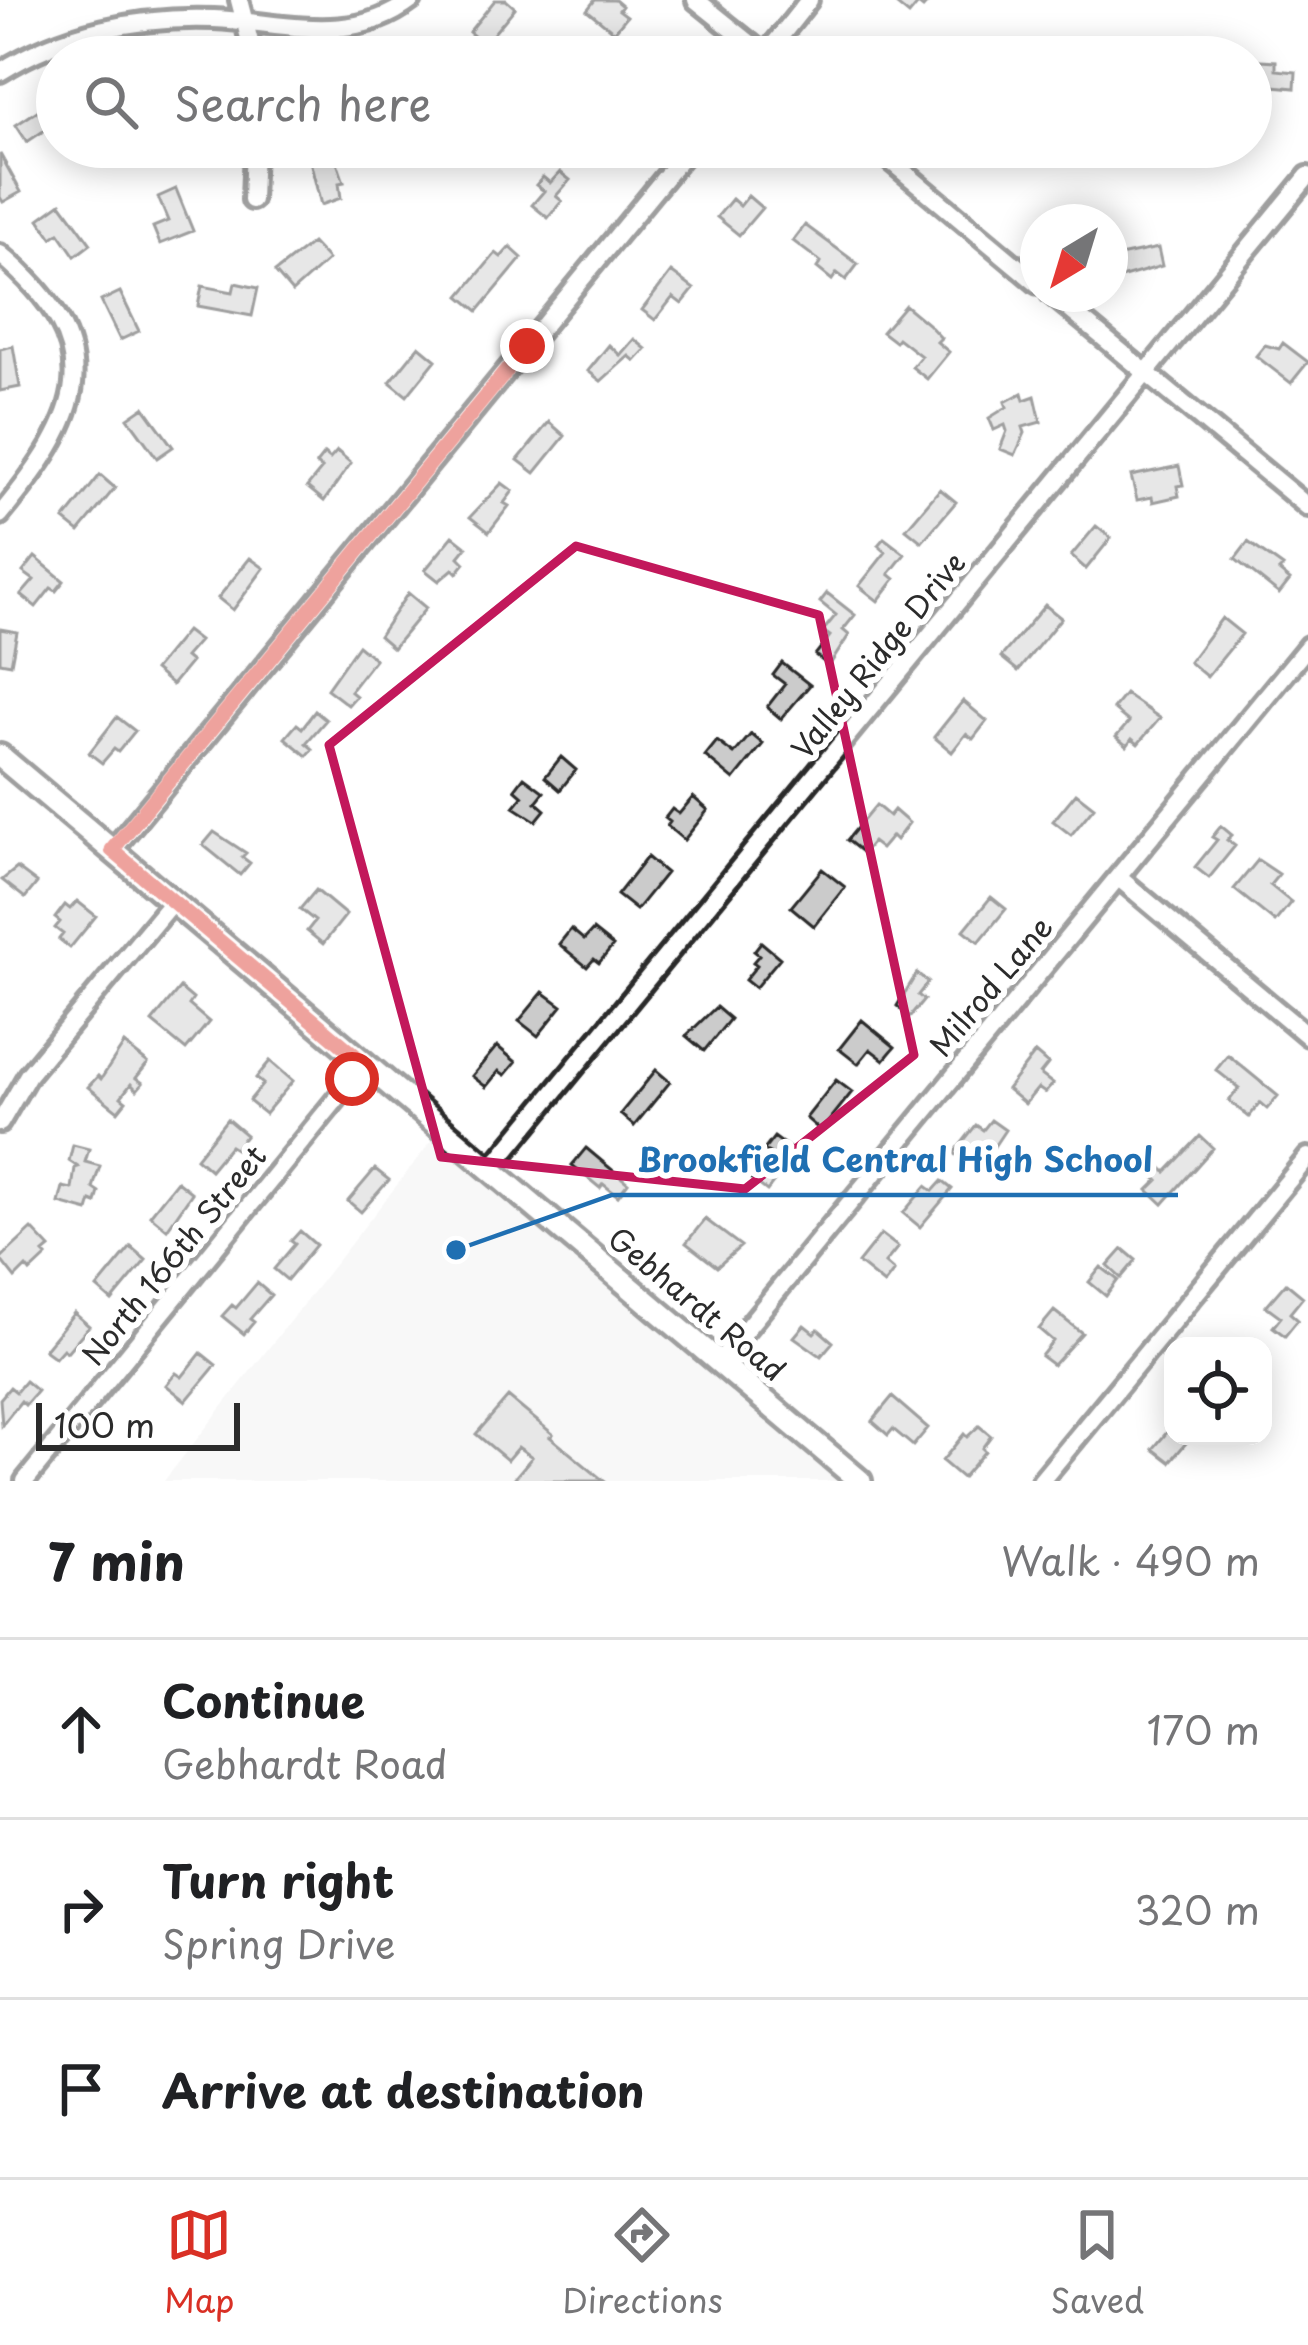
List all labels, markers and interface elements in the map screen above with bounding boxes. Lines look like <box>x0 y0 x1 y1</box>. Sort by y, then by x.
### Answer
search box <box>36 36 1272 168</box>
text: Search here <box>174 68 431 136</box>
icon: search <box>78 69 144 135</box>
north arrow <box>1020 204 1128 312</box>
route end <box>500 319 554 373</box>
street label: Valley Ridge Drive <box>779 541 975 768</box>
street label: Milrod Lane <box>918 905 1062 1065</box>
route start <box>325 1052 379 1106</box>
callout: Brookfield Central High School <box>612 1126 1178 1195</box>
text: Brookfield Central High School <box>637 1133 1153 1183</box>
street label: North 166th Street <box>70 1135 276 1374</box>
street label: Gebhardt Road <box>599 1215 796 1391</box>
map controls <box>1164 1337 1272 1445</box>
button: locate <box>1164 1337 1272 1445</box>
scale bar <box>36 1397 240 1450</box>
text: 100 m <box>54 1399 155 1449</box>
text: 7 min <box>48 1521 185 1598</box>
text: Walk · 490 m <box>1001 1530 1260 1589</box>
text: Continue <box>162 1665 365 1733</box>
icon: ahead <box>48 1696 114 1762</box>
text: 170 m <box>1147 1699 1260 1758</box>
text: Gebhardt Road <box>162 1733 448 1792</box>
text: Turn right <box>162 1845 394 1913</box>
icon: right <box>48 1876 114 1942</box>
text: 320 m <box>1135 1879 1260 1938</box>
text: Spring Drive <box>162 1913 396 1972</box>
text: Arrive at destination <box>162 2055 645 2123</box>
icon: arrive <box>48 2056 114 2122</box>
tab: Map <box>164 2202 234 2324</box>
tab: Directions <box>562 2202 723 2324</box>
tab: Saved <box>1050 2202 1144 2324</box>

